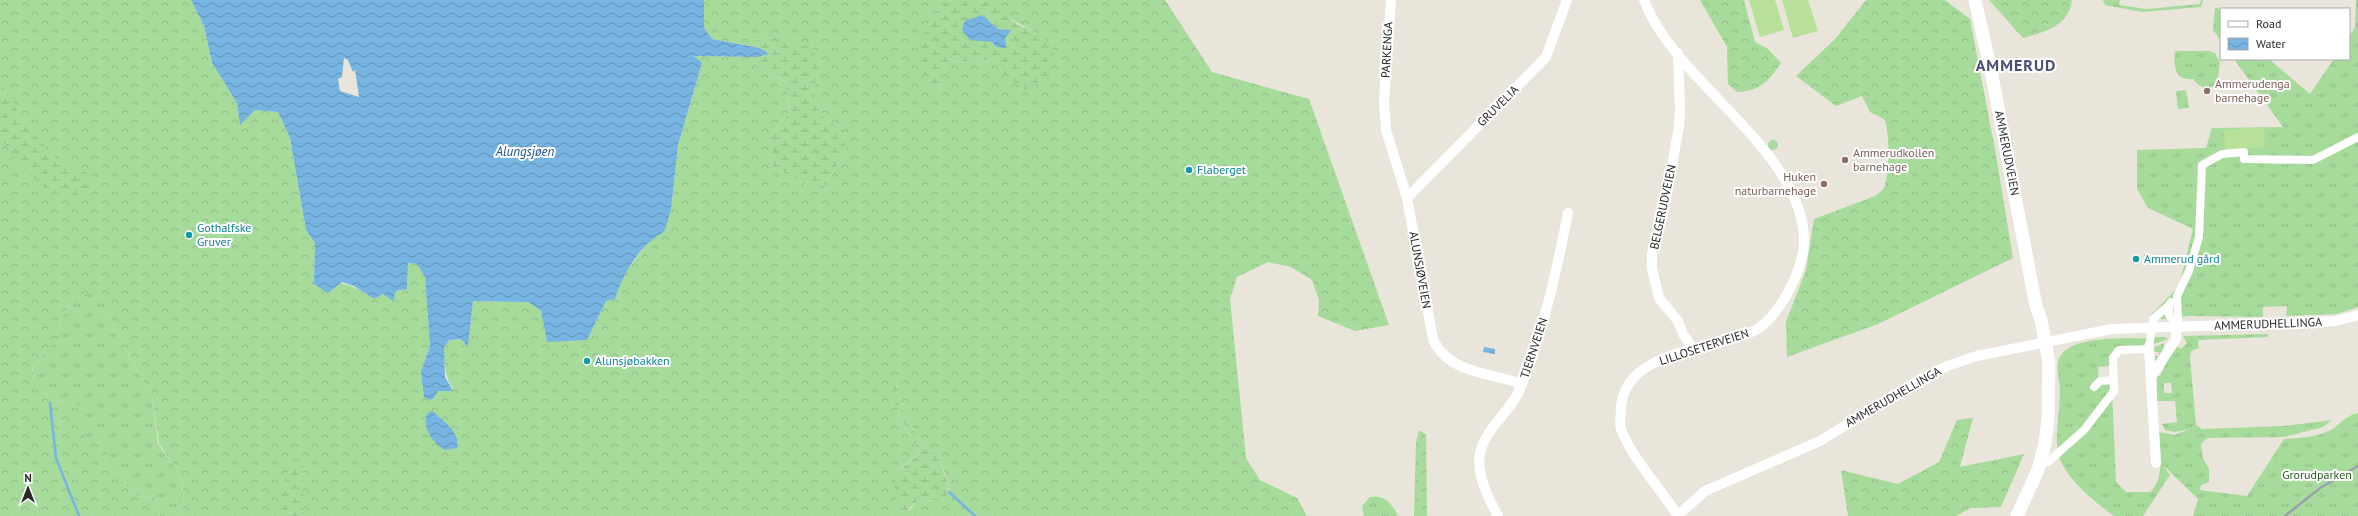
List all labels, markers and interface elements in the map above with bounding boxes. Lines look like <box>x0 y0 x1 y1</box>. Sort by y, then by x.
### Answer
legend <box>2220 8 2350 60</box>
text: Road <box>2256 16 2281 31</box>
street label: PARKENGA <box>1378 21 1395 78</box>
text: Water <box>2256 36 2286 51</box>
district label: AMMERUD <box>1976 55 2056 75</box>
place label: Ammerudenga barnehage <box>2215 76 2290 105</box>
street label: GRUVELIA <box>1474 82 1521 129</box>
marker: Ammerudenga barnehage <box>2202 86 2212 96</box>
street label: AMMERUDVEIEN <box>1992 109 2023 197</box>
water label: Alungsjøen <box>495 143 554 160</box>
place label: Ammerudkollen barnehage <box>1853 145 1934 174</box>
marker: Ammerudkollen barnehage <box>1840 155 1850 165</box>
place label: Flaberget <box>1197 162 1246 177</box>
street label: BELGERUDVEIEN <box>1646 163 1679 251</box>
marker: Flaberget <box>1184 165 1194 175</box>
place label: Huken naturbarnehage <box>1735 169 1816 198</box>
marker: Huken naturbarnehage <box>1819 179 1829 189</box>
place label: Gothalfske Gruver <box>197 220 251 249</box>
marker: Gothalfske Gruver <box>184 230 194 240</box>
street label: ALUNSJØVEIEN <box>1406 230 1435 310</box>
place label: Ammerud gård <box>2144 251 2220 266</box>
marker: Ammerud gård <box>2131 254 2141 264</box>
street label: AMMERUDHELLINGA <box>2214 314 2322 333</box>
street label: TJERNVEIEN <box>1517 316 1550 380</box>
street label: LILLOSETERVEIEN <box>1657 325 1750 368</box>
place label: Alunsjøbakken <box>595 353 670 368</box>
marker: Alunsjøbakken <box>582 356 592 366</box>
street label: AMMERUDHELLINGA <box>1842 363 1943 430</box>
park label: Grorudparken <box>2282 467 2352 482</box>
north arrow <box>8 468 48 508</box>
text: N <box>24 471 32 485</box>

